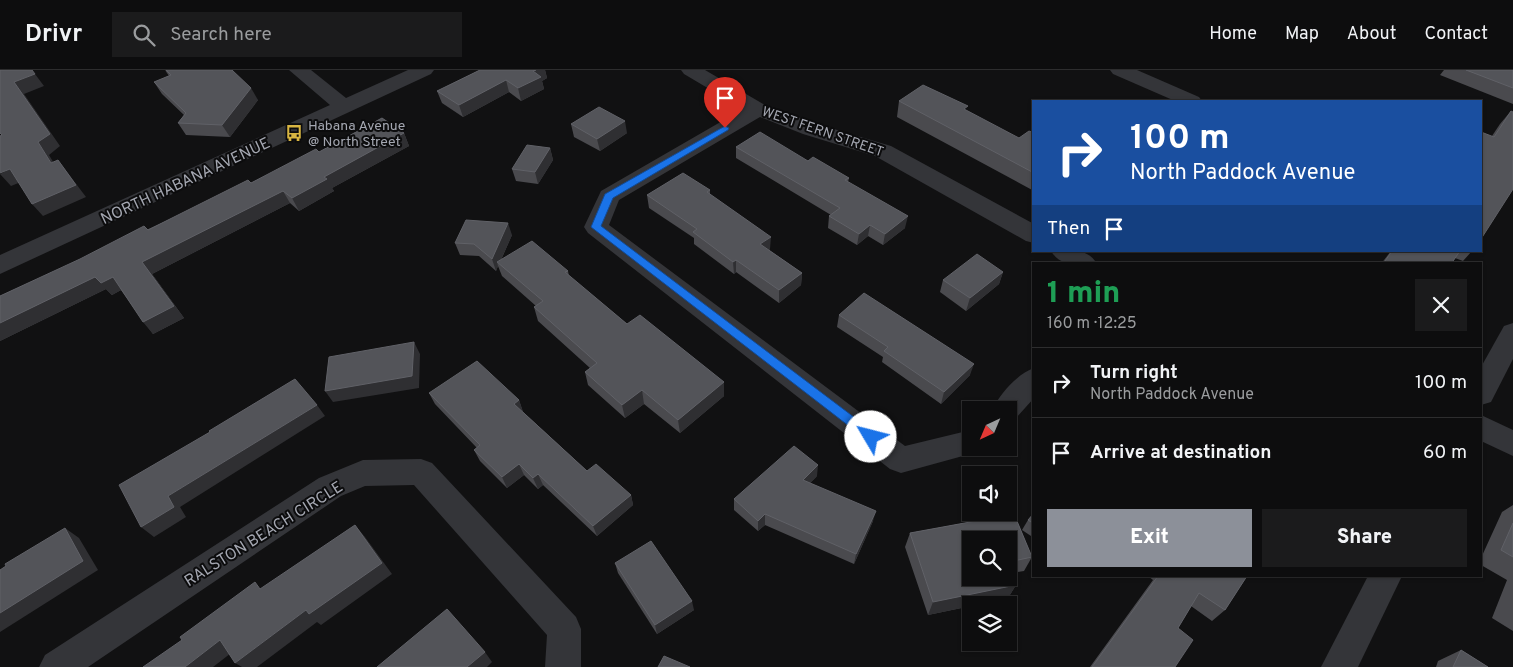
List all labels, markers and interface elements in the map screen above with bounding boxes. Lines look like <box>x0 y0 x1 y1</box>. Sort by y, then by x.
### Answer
search box <box>112 12 462 57</box>
text: Drivr <box>25 20 82 50</box>
icon: search <box>130 21 158 49</box>
text: Search here <box>170 23 272 47</box>
text: Home <box>1209 23 1257 46</box>
text: Map <box>1285 23 1319 46</box>
text: About <box>1347 23 1396 46</box>
text: Contact <box>1424 23 1488 46</box>
pin <box>704 77 746 128</box>
icon: arrive <box>711 84 739 112</box>
street label: WEST FERN STREET <box>759 104 886 161</box>
text: 100 m <box>1130 117 1230 161</box>
place label: Habana Avenue @ North Street <box>308 118 405 151</box>
icon: right <box>1047 120 1112 185</box>
bus stop icon: Habana Avenue @ North Street <box>284 123 304 143</box>
street label: NORTH HABANA AVENUE <box>98 134 274 230</box>
text: North Paddock Avenue <box>1130 160 1355 187</box>
icon: arrive <box>1100 215 1128 243</box>
text: Then <box>1047 217 1090 241</box>
text: 1 min <box>1047 276 1120 313</box>
button: close <box>1415 279 1467 331</box>
text: 160 m · 12:25 <box>1047 314 1137 334</box>
text: Turn right <box>1090 361 1178 385</box>
icon: right <box>1047 369 1075 397</box>
text: 100 m <box>1415 371 1467 395</box>
text: North Paddock Avenue <box>1090 385 1254 405</box>
north arrow <box>962 401 1018 456</box>
map controls <box>962 401 1017 651</box>
position arrow <box>844 410 896 462</box>
icon: arrive <box>1047 439 1075 467</box>
text: Arrive at destination <box>1090 441 1271 465</box>
text: 60 m <box>1423 441 1467 465</box>
button: sound <box>962 466 1017 521</box>
street label: RALSTON BEACH CIRCLE <box>181 478 347 592</box>
button: Exit <box>1047 509 1252 567</box>
button: Share <box>1262 509 1467 567</box>
button: search <box>962 531 1017 586</box>
button: layers <box>962 596 1017 651</box>

